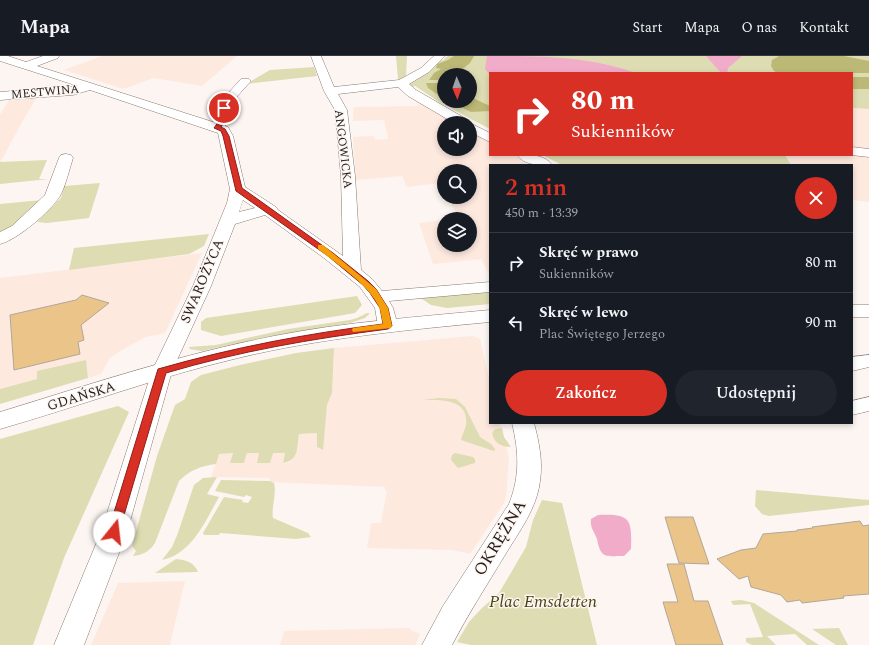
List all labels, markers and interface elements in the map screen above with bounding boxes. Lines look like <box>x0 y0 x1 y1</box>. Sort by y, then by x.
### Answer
text: Mapa <box>20 13 70 42</box>
text: Start <box>632 17 662 38</box>
text: Mapa <box>684 17 720 38</box>
text: O nas <box>742 17 777 38</box>
text: Kontakt <box>799 17 849 38</box>
north arrow <box>437 68 477 108</box>
map controls <box>437 68 477 252</box>
text: 80 m <box>571 79 635 122</box>
street label: MESTWINA <box>10 80 80 104</box>
icon: right <box>505 88 557 140</box>
pin <box>207 91 241 125</box>
icon: arrive <box>213 97 235 119</box>
street label: ANGOWICKA <box>329 108 357 190</box>
button: sound <box>437 116 477 156</box>
text: Sukienników <box>571 118 674 145</box>
button: search <box>437 164 477 204</box>
text: 2 min <box>505 170 567 206</box>
button: close <box>795 177 837 219</box>
text: 450 m · 13:39 <box>505 203 578 223</box>
button: layers <box>437 212 477 252</box>
street label: SWAROŻYCA <box>175 235 229 326</box>
text: Skręć w prawo <box>539 241 638 264</box>
text: 80 m <box>805 251 837 274</box>
icon: right <box>505 252 527 274</box>
text: Sukienników <box>539 264 614 284</box>
text: Skręć w lewo <box>539 301 628 324</box>
text: 90 m <box>805 311 837 334</box>
icon: left <box>505 312 527 334</box>
text: Plac Świętego Jerzego <box>539 324 665 344</box>
button: Zakończ <box>505 370 667 416</box>
button: Udostępnij <box>675 370 837 416</box>
street label: GDAŃSKA <box>44 376 118 416</box>
street label: OKRĘŻNA <box>467 495 533 581</box>
position arrow <box>93 511 135 553</box>
park label: Plac Emsdetten <box>489 589 597 615</box>

